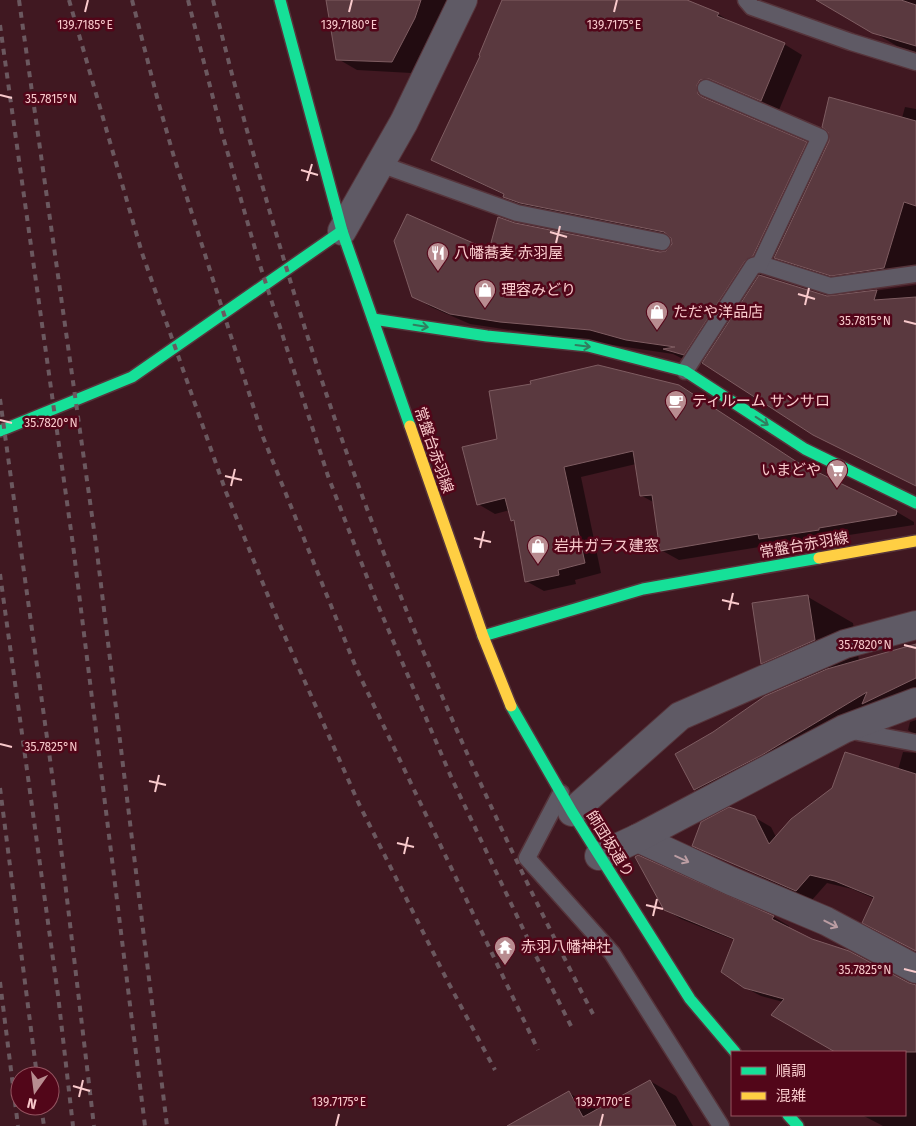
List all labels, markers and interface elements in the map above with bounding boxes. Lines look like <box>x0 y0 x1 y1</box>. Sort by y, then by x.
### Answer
text: 139.7185°E <box>57 18 113 32</box>
text: 139.7180°E <box>321 18 377 32</box>
text: 139.7175°E <box>587 18 641 32</box>
text: 35.7815°N <box>25 92 77 106</box>
restaurant icon: 八幡蕎麦 赤羽屋 <box>426 241 450 272</box>
place label: 八幡蕎麦 赤羽屋 <box>454 244 563 262</box>
shop icon: 理容みどり <box>473 278 497 309</box>
place label: 理容みどり <box>501 281 576 299</box>
shop icon: ただや洋品店 <box>645 300 669 331</box>
place label: ただや洋品店 <box>673 303 763 321</box>
text: 35.7815°N <box>839 314 891 328</box>
one-way arrow <box>413 321 429 331</box>
one-way arrow <box>574 341 590 351</box>
cafe icon: ティルーム サンサロ <box>664 389 688 420</box>
place label: ティルーム サンサロ <box>692 392 830 410</box>
street label: 常盤台赤羽線 <box>411 405 457 495</box>
text: 35.7820°N <box>24 416 78 430</box>
one-way arrow <box>755 417 769 427</box>
supermarket icon: いまどや <box>825 458 849 489</box>
place label: いまどや <box>761 461 821 479</box>
street label: 常盤台赤羽線 <box>758 528 850 562</box>
shop icon: 岩井ガラス建窓 <box>526 534 550 565</box>
place label: 岩井ガラス建窓 <box>554 537 659 555</box>
text: 35.7820°N <box>838 638 892 652</box>
text: 35.7825°N <box>25 740 77 754</box>
street label: 師団坂通り <box>582 807 638 881</box>
one-way arrow <box>674 854 689 864</box>
one-way arrow <box>823 920 838 929</box>
temple icon: 赤羽八幡神社 <box>493 935 517 966</box>
place label: 赤羽八幡神社 <box>521 938 611 956</box>
text: 35.7825°N <box>839 963 891 977</box>
legend <box>731 1051 906 1116</box>
text: 順調 <box>776 1062 806 1080</box>
north arrow <box>10 1066 60 1116</box>
text: 混雑 <box>776 1087 806 1105</box>
text: N <box>25 1094 39 1113</box>
text: 139.7175°E <box>312 1095 366 1109</box>
text: 139.7170°E <box>575 1095 631 1109</box>

